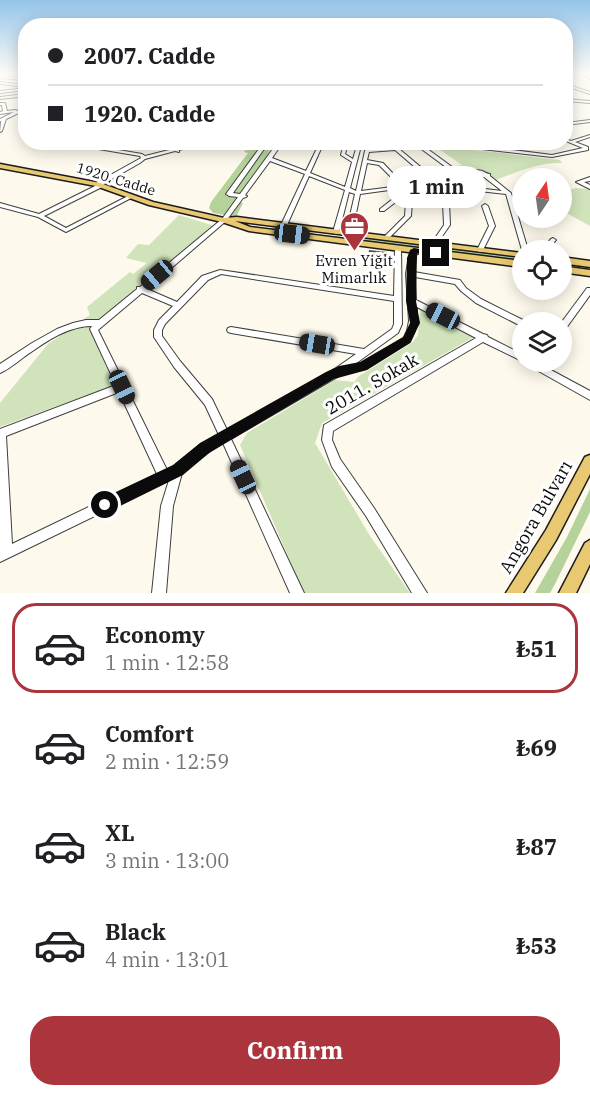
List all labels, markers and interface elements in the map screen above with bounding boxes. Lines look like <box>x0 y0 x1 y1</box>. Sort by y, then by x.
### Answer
text: 2007. Cadde <box>84 41 215 70</box>
text: 1920. Cadde <box>84 99 215 128</box>
street label: 1920. Cadde <box>74 158 158 200</box>
callout: 1 min <box>386 166 486 208</box>
north arrow <box>512 168 572 228</box>
map controls <box>512 168 572 372</box>
text: 1 min <box>409 173 465 200</box>
office icon: Evren Yiğit Mimarlık <box>338 210 370 252</box>
car <box>273 223 311 245</box>
route end <box>422 239 449 266</box>
button: locate <box>512 240 572 300</box>
place label: Evren Yiğit Mimarlık <box>315 251 393 287</box>
car <box>137 257 177 293</box>
car <box>423 300 463 332</box>
button: layers <box>512 312 572 372</box>
car <box>298 332 336 356</box>
street label: 2011. Sokak <box>321 347 423 419</box>
car <box>106 367 138 407</box>
street label: Angora Bulvarı <box>494 456 577 577</box>
car <box>227 457 259 497</box>
route start <box>91 491 118 518</box>
text: Economy <box>105 620 205 649</box>
icon: car <box>33 621 87 675</box>
text: ₺51 <box>516 634 557 663</box>
text: 1 min · 12:58 <box>105 649 229 676</box>
text: Comfort <box>105 719 194 748</box>
icon: car <box>33 720 87 774</box>
text: ₺69 <box>516 733 557 762</box>
text: 2 min · 12:59 <box>105 748 229 775</box>
text: XL <box>105 818 135 847</box>
icon: car <box>33 819 87 873</box>
text: ₺87 <box>516 832 557 861</box>
text: 3 min · 13:00 <box>105 847 229 874</box>
text: Black <box>105 917 166 946</box>
icon: car <box>33 918 87 972</box>
text: ₺53 <box>516 931 557 960</box>
text: 4 min · 13:01 <box>105 946 229 973</box>
button: Confirm <box>30 1016 560 1085</box>

